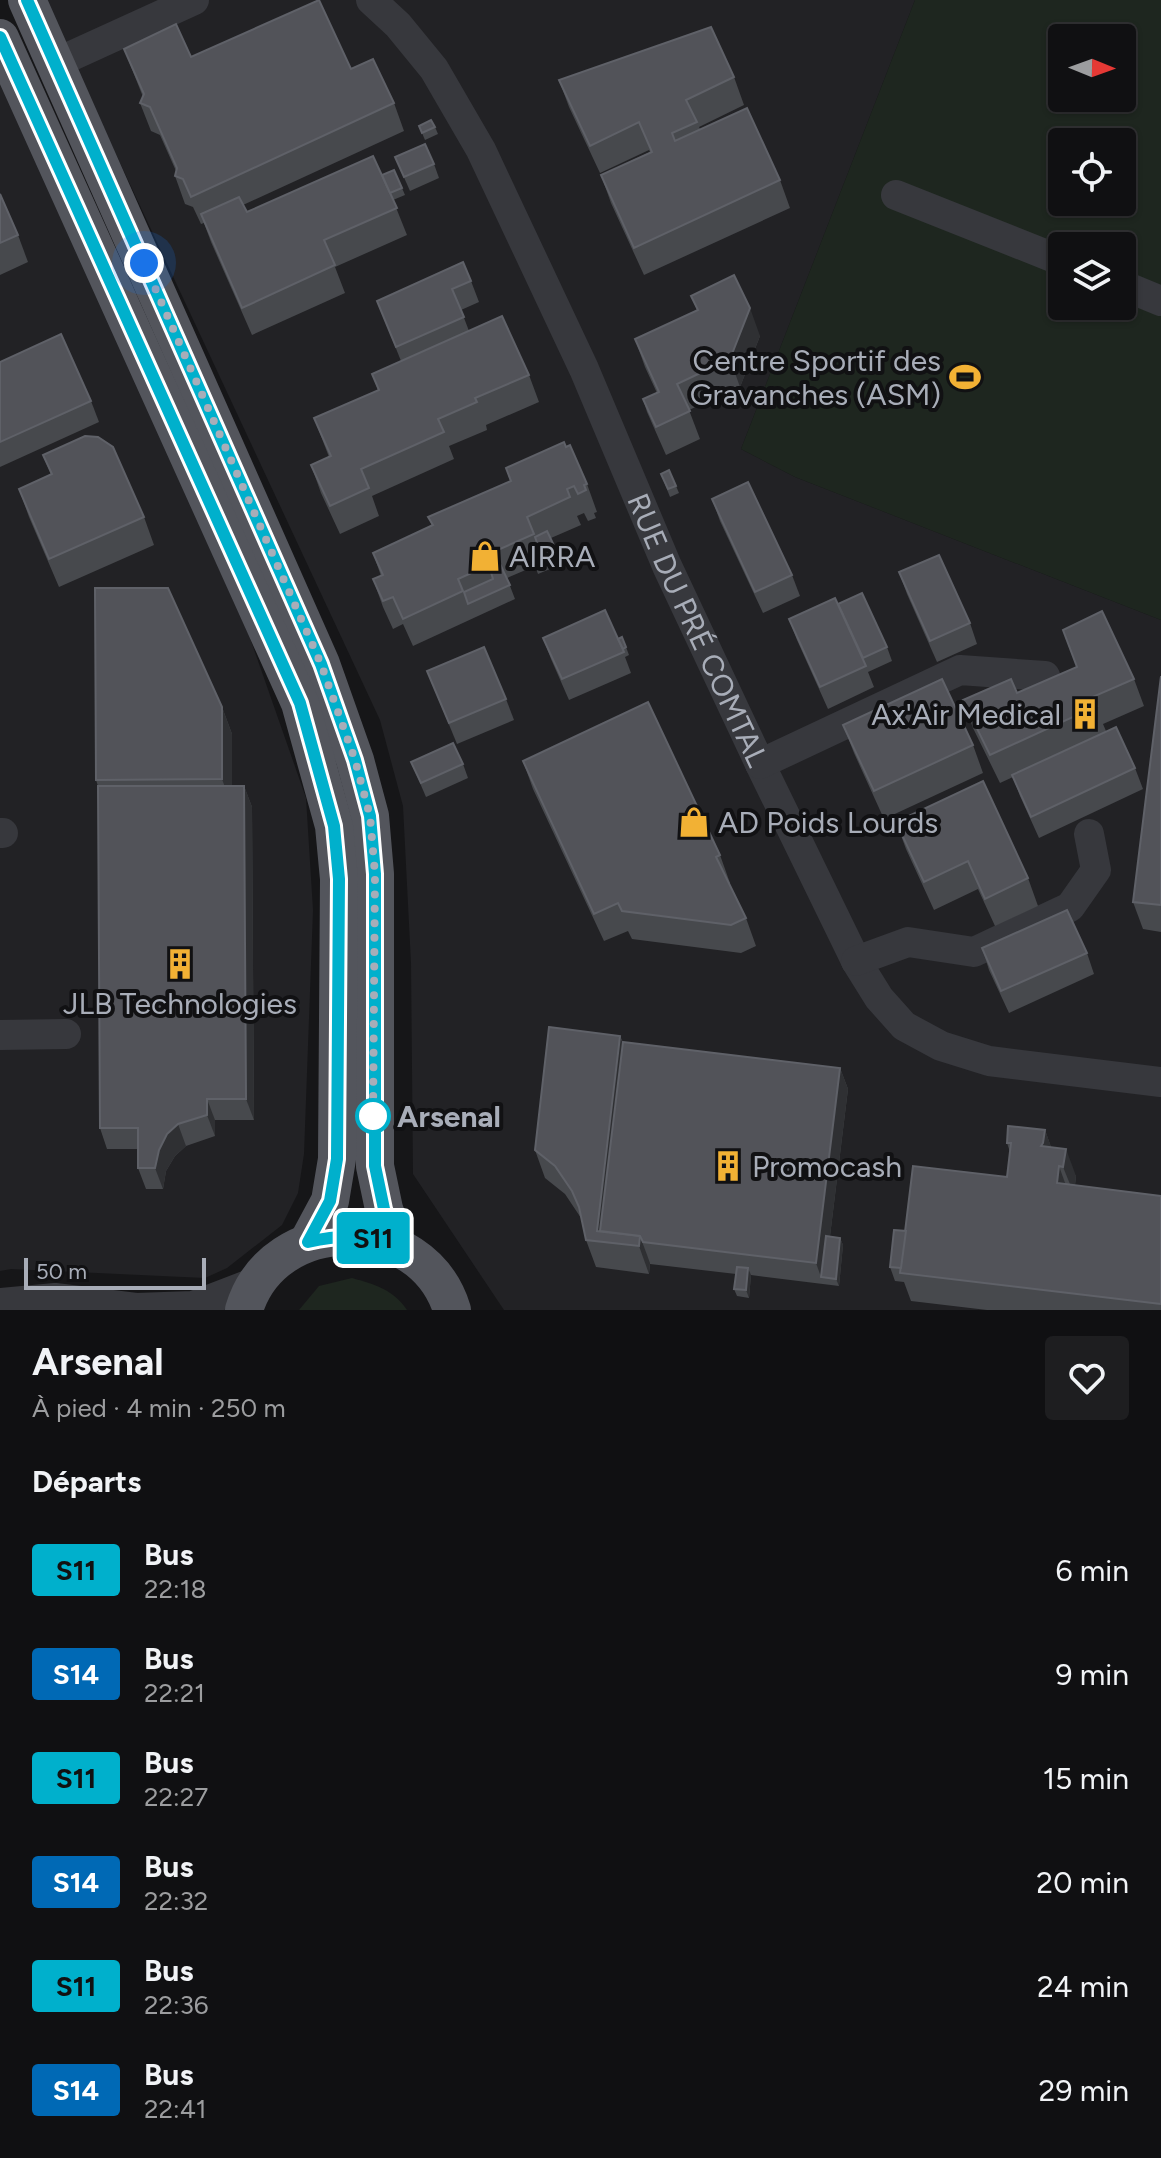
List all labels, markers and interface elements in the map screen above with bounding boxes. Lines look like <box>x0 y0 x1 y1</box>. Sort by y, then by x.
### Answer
north arrow <box>1048 24 1136 112</box>
map controls <box>1048 24 1136 320</box>
button: locate <box>1048 128 1136 216</box>
button: layers <box>1048 232 1136 320</box>
your location <box>124 243 164 283</box>
place label: Centre Sportif des Gravanches (ASM) <box>690 342 941 413</box>
sports icon: Centre Sportif des Gravanches (ASM) <box>948 360 982 394</box>
street label: RUE DU PRÉ COMTAL <box>620 488 777 773</box>
place label: AIRRA <box>509 538 596 575</box>
shop icon: AIRRA <box>468 539 502 573</box>
place label: Ax'Air Medical <box>871 696 1061 733</box>
building icon: Ax'Air Medical <box>1068 697 1102 731</box>
place label: AD Poids Lourds <box>718 804 938 841</box>
shop icon: AD Poids Lourds <box>677 805 711 839</box>
building icon: JLB Technologies <box>163 947 197 981</box>
place label: JLB Technologies <box>63 985 297 1022</box>
place label: Arsenal <box>397 1098 501 1135</box>
marker: Arsenal <box>356 1099 390 1133</box>
place label: Promocash <box>752 1148 902 1185</box>
building icon: Promocash <box>711 1149 745 1183</box>
line badge: S11 <box>327 1212 419 1264</box>
text: S11 <box>353 1221 393 1255</box>
scale bar <box>24 1254 206 1290</box>
text: 50 m <box>36 1258 87 1285</box>
button: heart <box>1045 1336 1129 1420</box>
text: Arsenal <box>32 1339 163 1385</box>
text: À pied · 4 min · 250 m <box>32 1392 286 1424</box>
text: Départs <box>32 1463 141 1500</box>
text: Bus <box>144 1536 193 1573</box>
text: 6 min <box>1055 1552 1129 1589</box>
text: S11 <box>56 1553 96 1587</box>
text: 22:18 <box>144 1573 206 1605</box>
text: Bus <box>144 1640 193 1677</box>
text: 9 min <box>1055 1656 1129 1693</box>
text: S14 <box>53 1657 99 1691</box>
text: 22:21 <box>144 1677 205 1709</box>
text: Bus <box>144 1744 193 1781</box>
text: 15 min <box>1043 1760 1129 1797</box>
text: S11 <box>56 1761 96 1795</box>
text: 22:27 <box>144 1781 208 1813</box>
text: Bus <box>144 1848 193 1885</box>
text: 20 min <box>1036 1864 1129 1901</box>
text: S14 <box>53 1865 99 1899</box>
text: 22:32 <box>144 1885 208 1917</box>
text: Bus <box>144 1952 193 1989</box>
text: 24 min <box>1037 1968 1129 2005</box>
text: S11 <box>56 1969 96 2003</box>
text: 22:36 <box>144 1989 209 2021</box>
text: Bus <box>144 2056 193 2093</box>
text: 29 min <box>1039 2072 1129 2109</box>
text: S14 <box>53 2073 99 2107</box>
text: 22:41 <box>144 2093 207 2125</box>

